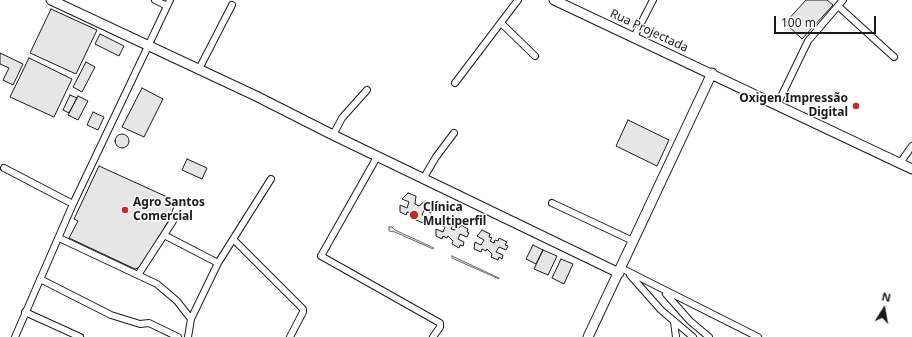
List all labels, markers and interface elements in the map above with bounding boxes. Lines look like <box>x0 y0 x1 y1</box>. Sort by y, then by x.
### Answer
street label: Rua Projectada <box>608 7 690 55</box>
scale bar <box>776 8 878 34</box>
text: 100 m <box>781 14 816 31</box>
place label: Oxigen Impressão Digital <box>739 92 848 120</box>
marker: Oxigen Impressão Digital <box>851 101 861 111</box>
place label: Agro Santos Comercial <box>133 196 205 224</box>
place label: Clínica Multiperfil <box>423 201 486 229</box>
marker: Agro Santos Comercial <box>120 205 130 215</box>
marker: Clínica Multiperfil <box>408 209 420 221</box>
north arrow <box>864 289 904 329</box>
text: N <box>881 289 892 305</box>

